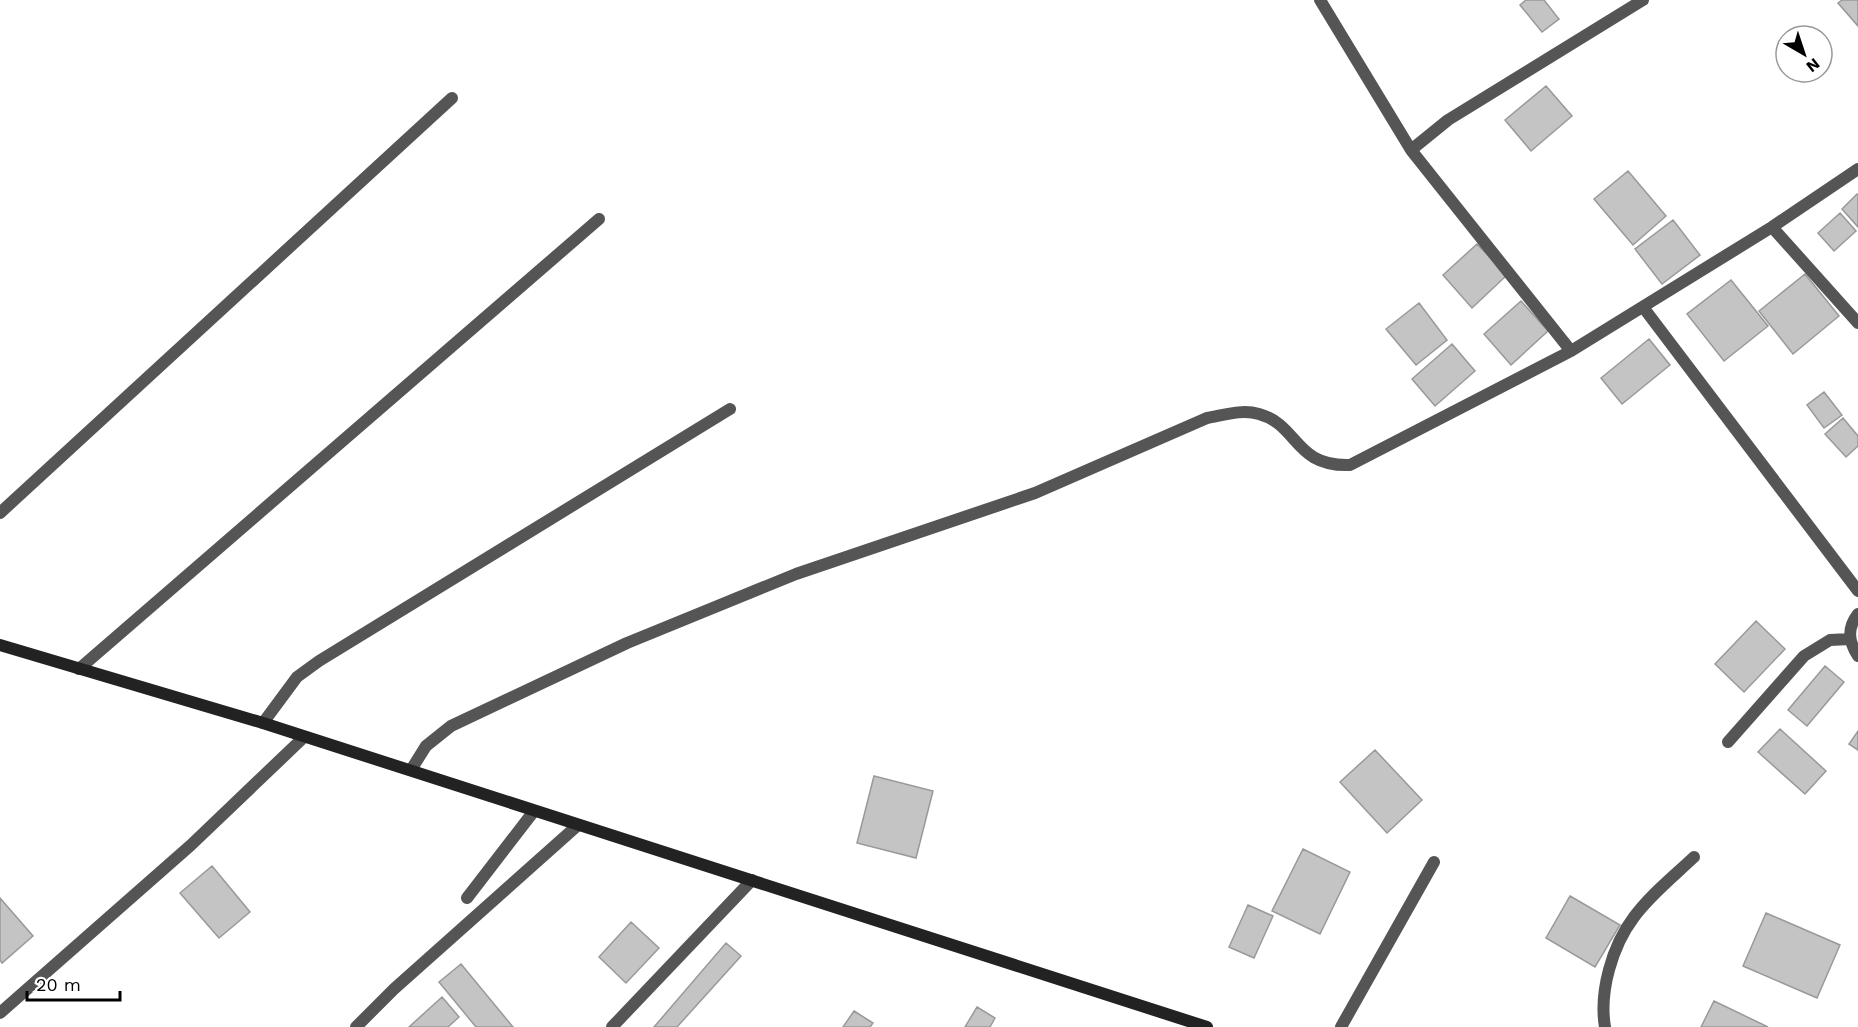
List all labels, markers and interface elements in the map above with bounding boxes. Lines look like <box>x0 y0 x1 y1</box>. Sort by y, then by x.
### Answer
north arrow <box>1774 24 1834 84</box>
text: N <box>1803 54 1824 76</box>
scale bar <box>27 964 120 1002</box>
text: 20 m <box>36 974 81 995</box>

